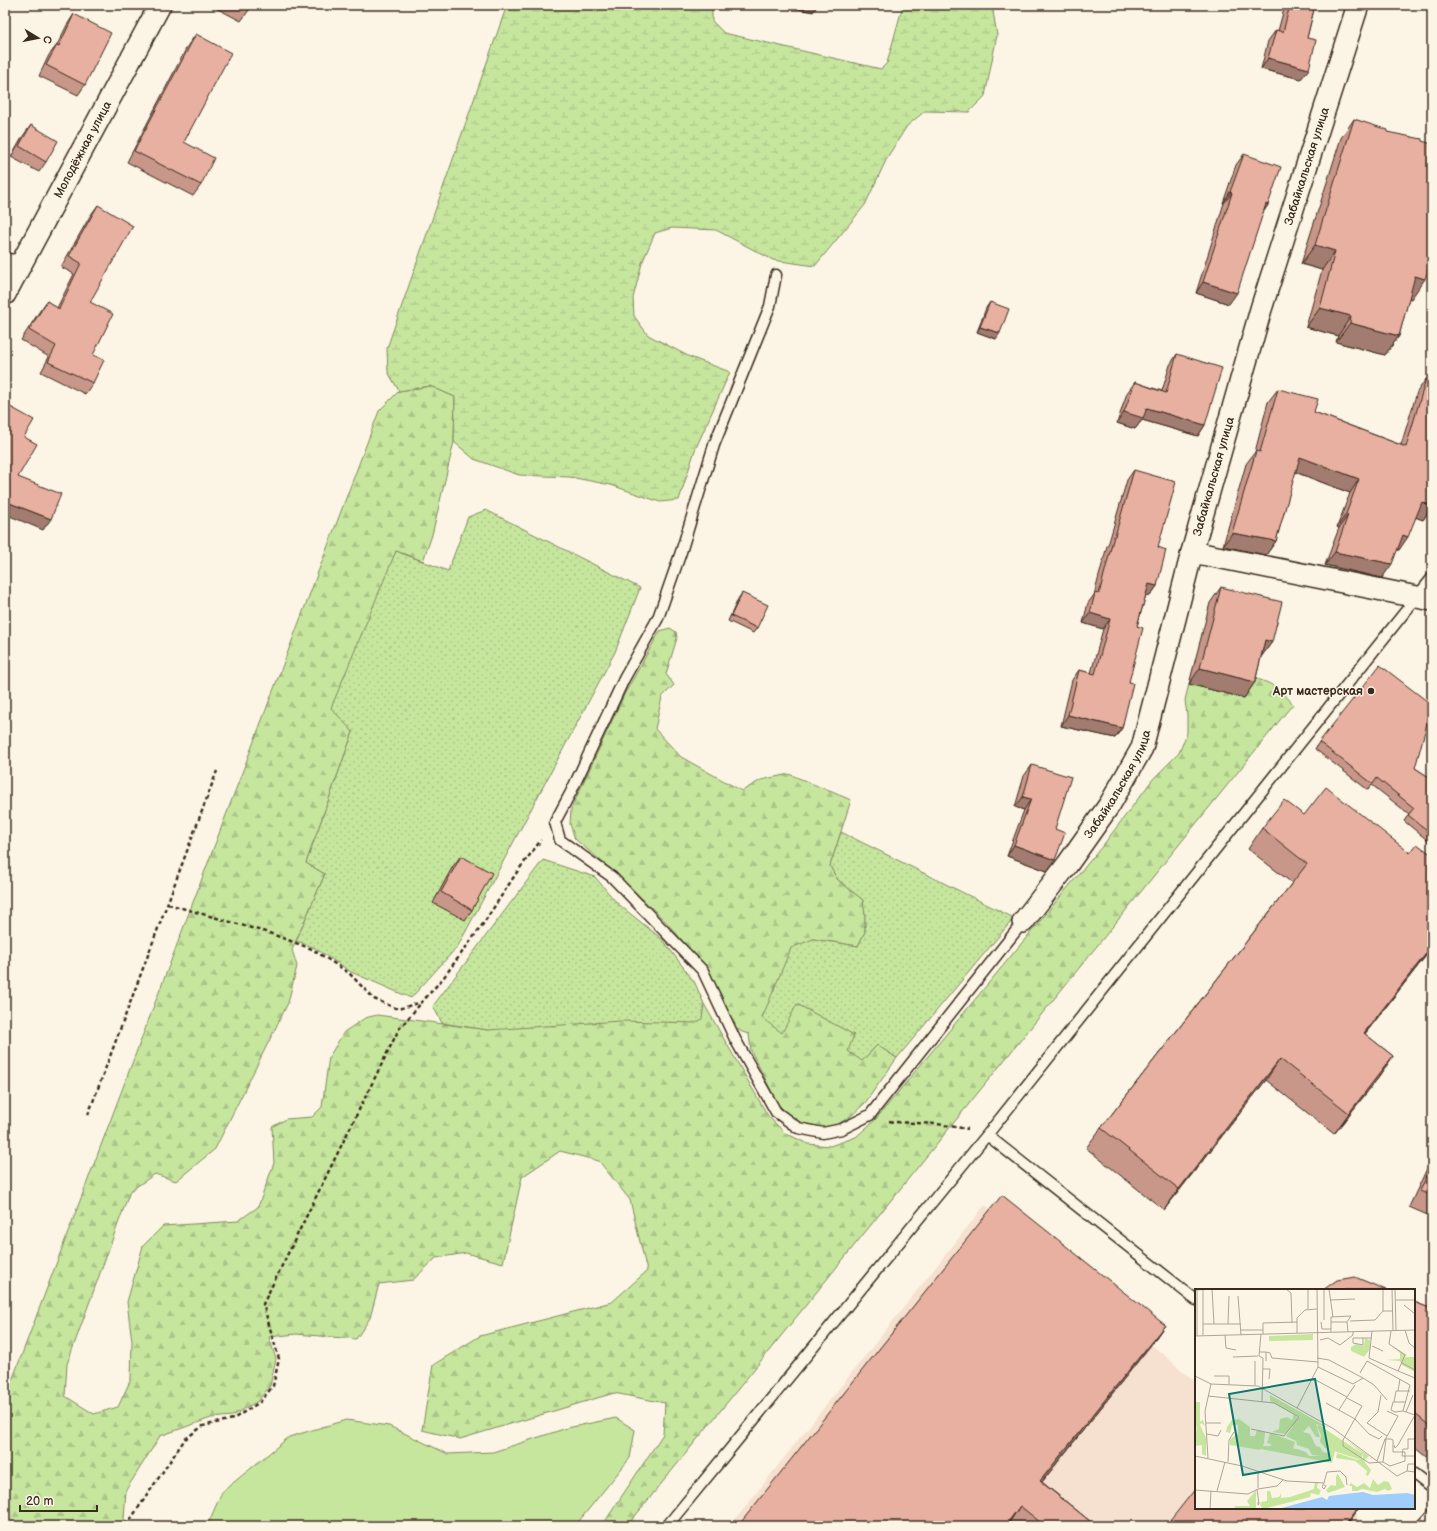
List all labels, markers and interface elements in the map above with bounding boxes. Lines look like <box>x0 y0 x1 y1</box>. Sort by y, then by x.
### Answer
north arrow <box>18 18 58 58</box>
text: С <box>40 35 54 45</box>
street label: Молодёжная улица <box>50 98 115 201</box>
street label: Забайкальская улица <box>1281 105 1332 227</box>
street label: Забайкальская улица <box>1189 415 1237 538</box>
place label: Арт мастерская <box>1272 684 1363 699</box>
marker: Арт мастерская <box>1366 686 1376 696</box>
street label: Забайкальская улица <box>1081 728 1154 841</box>
inset map <box>1195 1289 1415 1509</box>
scale bar <box>20 1487 97 1513</box>
text: 20 m <box>26 1494 53 1509</box>

